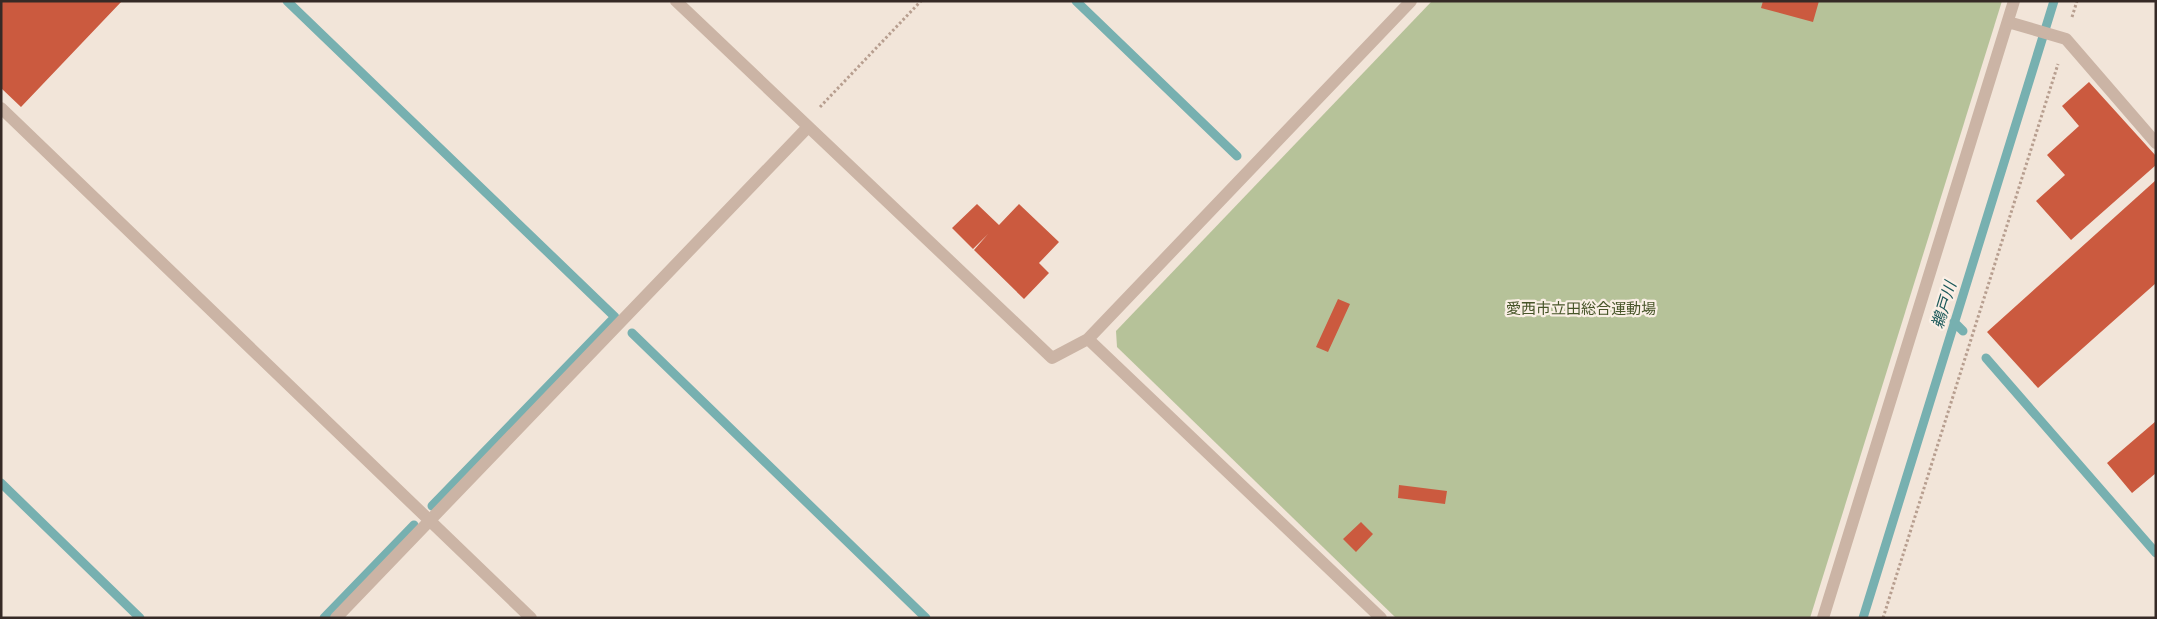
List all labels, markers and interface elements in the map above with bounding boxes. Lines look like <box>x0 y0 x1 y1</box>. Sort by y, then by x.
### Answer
water label: 鵜戸川 <box>1928 277 1961 331</box>
park label: 愛西市立田総合運動場 <box>1506 300 1656 318</box>

